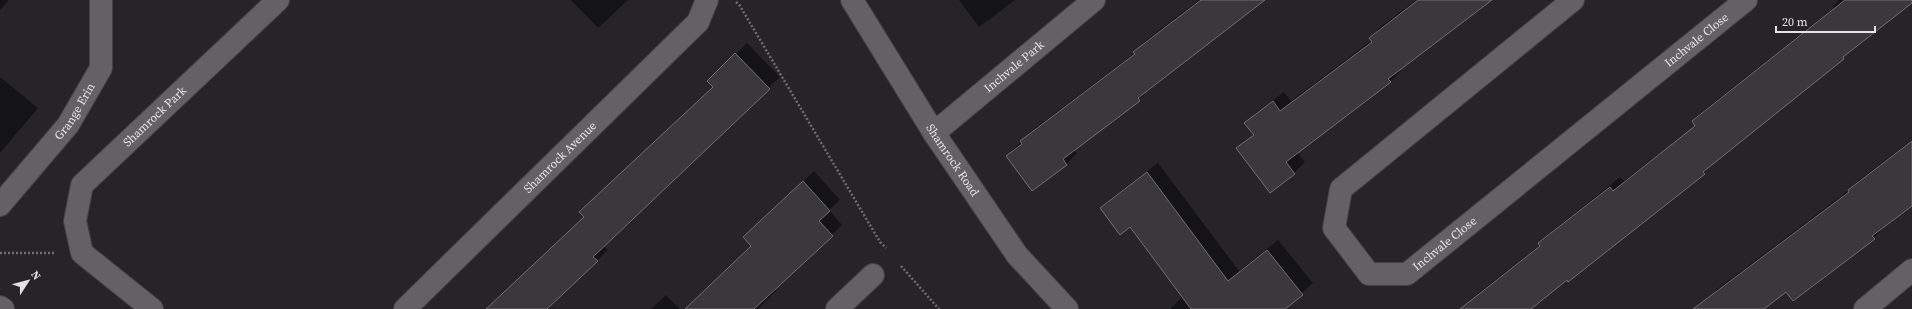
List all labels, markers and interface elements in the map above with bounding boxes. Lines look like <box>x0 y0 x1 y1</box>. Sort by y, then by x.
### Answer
scale bar <box>1776 8 1875 34</box>
street label: Inchvale Close <box>1661 9 1732 71</box>
text: 20 m <box>1782 14 1808 30</box>
street label: Inchvale Park <box>981 37 1048 96</box>
street label: Grange Erin <box>51 80 99 143</box>
street label: Shamrock Park <box>120 82 190 150</box>
street label: Shamrock Avenue <box>520 118 600 197</box>
street label: Shamrock Road <box>922 121 983 199</box>
street label: Inchvale Close <box>1409 213 1480 274</box>
north arrow <box>8 261 48 301</box>
text: N <box>27 268 44 283</box>

